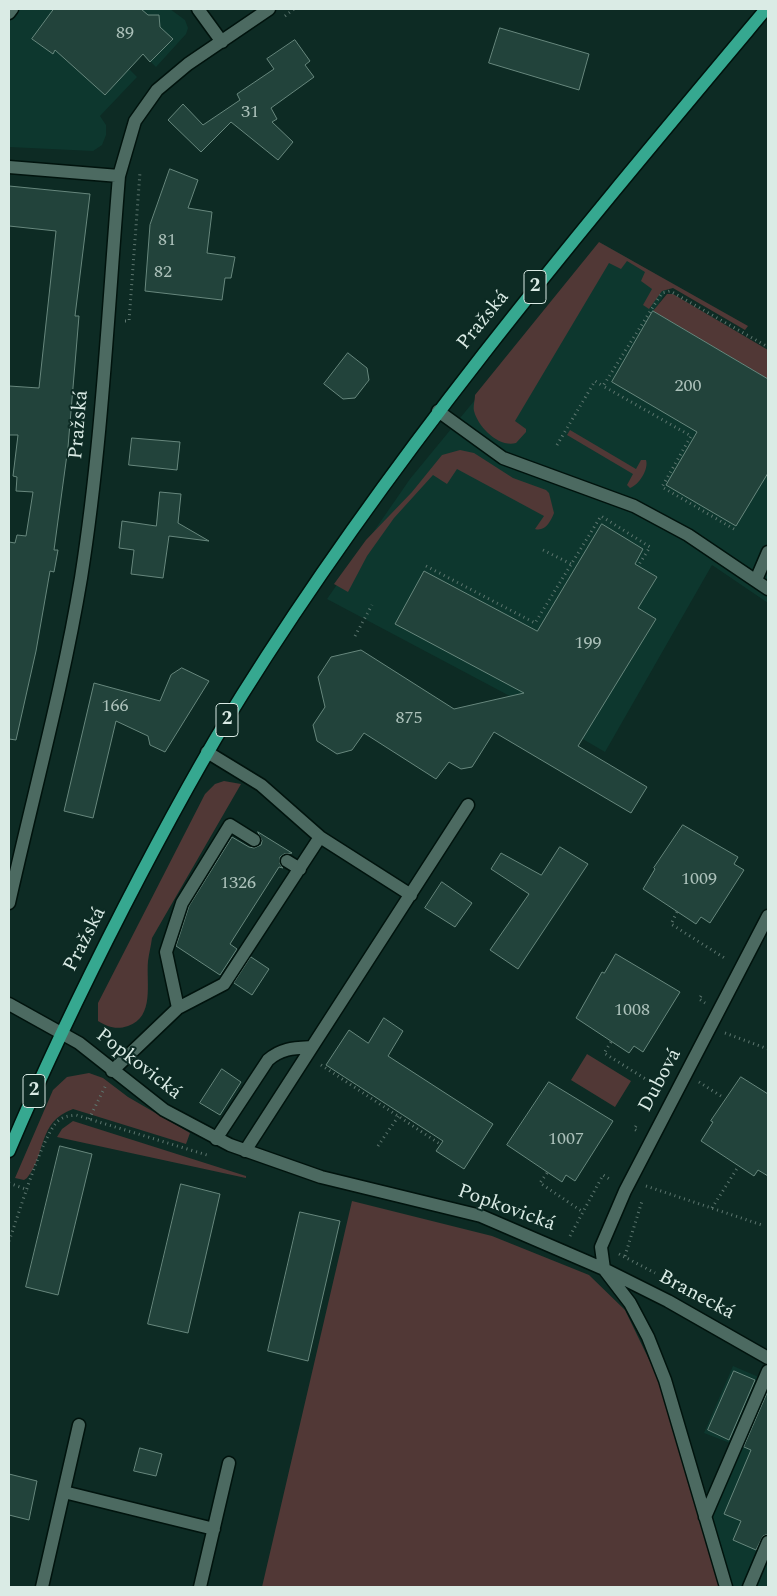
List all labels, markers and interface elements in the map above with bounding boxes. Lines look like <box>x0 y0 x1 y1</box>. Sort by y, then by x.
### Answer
house number: 89 <box>116 23 134 45</box>
house number: 31 <box>241 102 259 124</box>
house number: 81 <box>158 230 176 252</box>
house number: 82 <box>154 262 172 284</box>
road number: 2 <box>524 270 546 304</box>
street label: Pražská <box>453 287 515 355</box>
house number: 200 <box>675 376 701 398</box>
street label: Pražská <box>65 389 95 461</box>
house number: 199 <box>575 633 601 655</box>
house number: 166 <box>102 696 128 718</box>
road number: 2 <box>216 704 238 736</box>
house number: 875 <box>396 708 422 730</box>
house number: 1009 <box>681 869 717 891</box>
house number: 1326 <box>220 873 256 895</box>
street label: Pražská <box>60 904 112 976</box>
house number: 1008 <box>614 1000 650 1022</box>
street label: Popkovická <box>90 1024 186 1106</box>
street label: Dubová <box>634 1045 688 1117</box>
road number: 2 <box>23 1074 45 1108</box>
house number: 1007 <box>548 1129 584 1151</box>
street label: Popkovická <box>454 1180 558 1238</box>
street label: Branecká <box>654 1266 738 1326</box>

